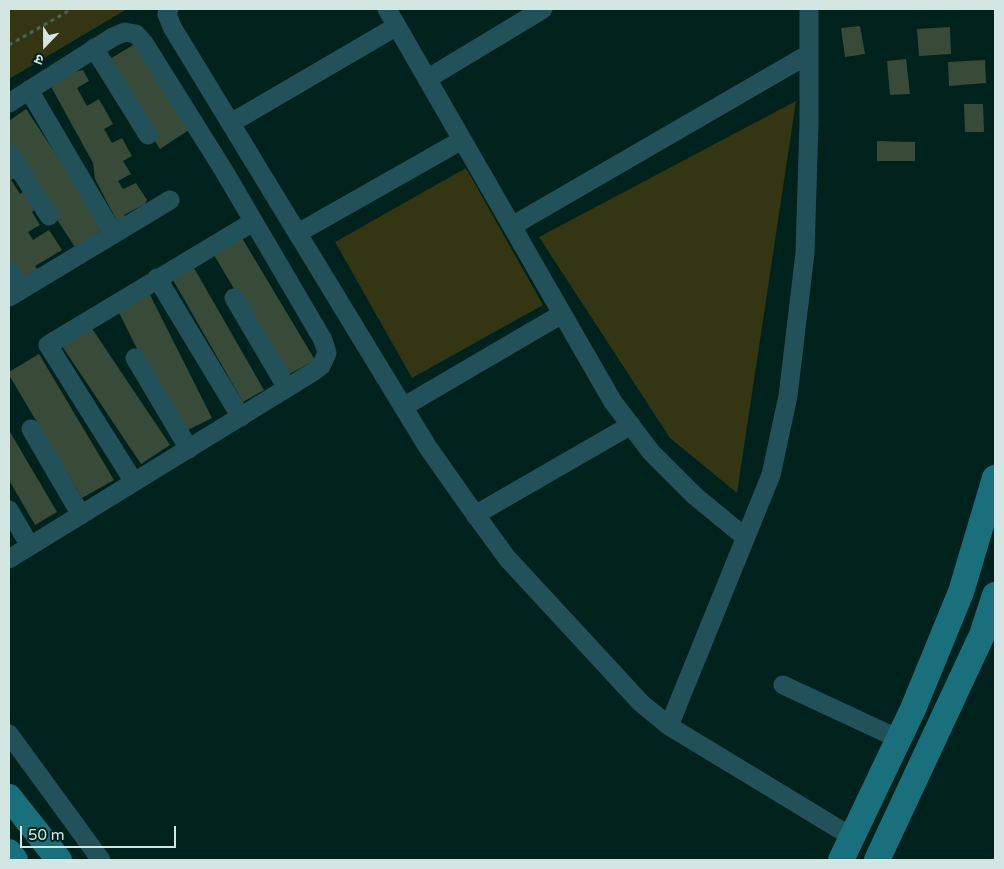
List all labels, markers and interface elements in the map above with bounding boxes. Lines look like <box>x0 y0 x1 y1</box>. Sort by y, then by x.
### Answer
north arrow <box>20 20 70 70</box>
text: उ <box>32 50 46 69</box>
scale bar <box>22 816 179 848</box>
text: 50 m <box>28 826 65 844</box>

